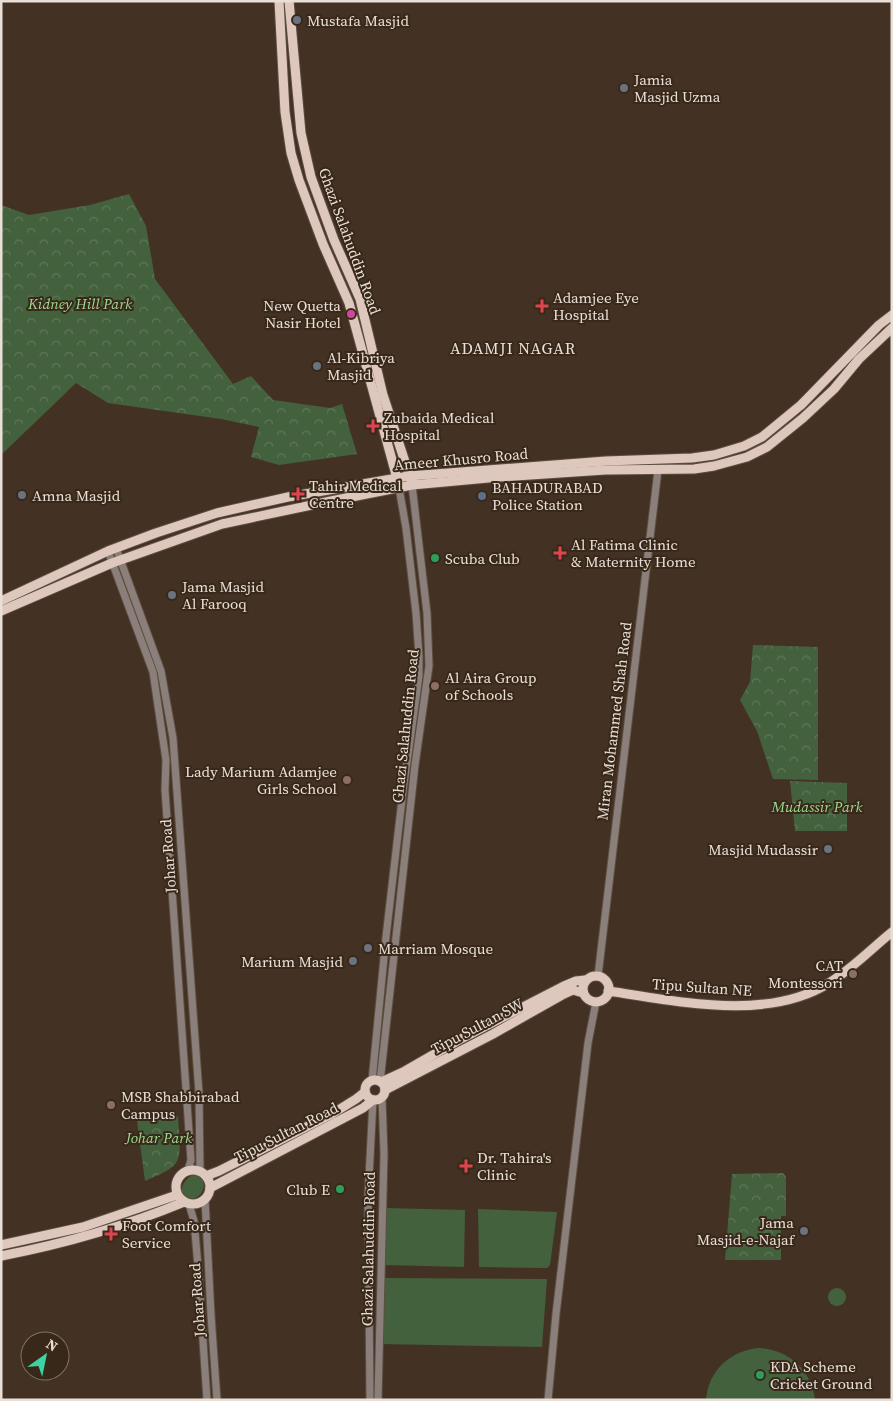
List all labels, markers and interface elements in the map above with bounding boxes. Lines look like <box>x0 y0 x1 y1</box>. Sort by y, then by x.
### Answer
place label: Mustafa Masjid <box>307 10 409 31</box>
marker: Mustafa Masjid <box>291 14 303 26</box>
place label: Jamia Masjid Uzma <box>633 69 721 107</box>
marker: Jamia Masjid Uzma <box>618 82 630 94</box>
street label: Ghazi Salahuddin Road <box>314 165 386 318</box>
place label: Adamjee Eye Hospital <box>553 287 639 325</box>
park label: Kidney Hill Park <box>27 293 133 314</box>
place label: New Quetta Nasir Hotel <box>263 295 342 333</box>
marker: Adamjee Eye Hospital <box>535 299 549 313</box>
marker: New Quetta Nasir Hotel <box>345 308 357 320</box>
district label: ADAMJI NAGAR <box>450 337 576 359</box>
place label: Al-Kibriya Masjid <box>327 347 395 385</box>
marker: Al-Kibriya Masjid <box>311 360 323 372</box>
place label: Zubaida Medical Hospital <box>384 407 495 445</box>
marker: Zubaida Medical Hospital <box>366 419 380 433</box>
street label: Ameer Khusro Road <box>393 443 530 475</box>
place label: Tahir Medical Centre <box>309 475 402 513</box>
place label: BAHADURABAD Police Station <box>492 477 603 515</box>
place label: Amna Masjid <box>32 485 121 506</box>
marker: Tahir Medical Centre <box>291 487 305 501</box>
marker: Amna Masjid <box>16 489 28 501</box>
marker: BAHADURABAD Police Station <box>476 490 488 502</box>
place label: Al Fatima Clinic & Maternity Home <box>571 534 696 572</box>
marker: Al Fatima Clinic & Maternity Home <box>553 546 567 560</box>
place label: Scuba Club <box>445 548 520 569</box>
marker: Scuba Club <box>429 552 441 564</box>
place label: Jama Masjid Al Farooq <box>181 576 264 614</box>
marker: Jama Masjid Al Farooq <box>166 589 178 601</box>
street label: Miran Mohammed Shah Road <box>591 620 637 821</box>
street label: Ghazi Salahuddin Road <box>386 648 424 804</box>
place label: Al Aira Group of Schools <box>445 667 537 705</box>
marker: Al Aira Group of Schools <box>429 680 441 692</box>
place label: Lady Marium Adamjee Girls School <box>185 761 338 799</box>
marker: Lady Marium Adamjee Girls School <box>341 774 353 786</box>
park label: Mudassir Park <box>770 796 863 817</box>
street label: Johar Road <box>155 818 181 895</box>
place label: Masjid Mudassir <box>708 839 819 860</box>
marker: Masjid Mudassir <box>822 843 834 855</box>
place label: Marriam Mosque <box>378 938 493 959</box>
marker: Marriam Mosque <box>362 942 374 954</box>
place label: Marium Masjid <box>241 951 343 972</box>
marker: Marium Masjid <box>347 955 359 967</box>
place label: CAT Montessori <box>768 955 843 993</box>
marker: CAT Montessori <box>847 968 859 980</box>
street label: Tipu Sultan NE <box>651 973 753 1001</box>
street label: Tipu Sultan SW <box>427 993 527 1059</box>
place label: MSB Shabbirabad Campus <box>121 1086 240 1124</box>
street label: Tipu Sultan Road <box>230 1097 342 1167</box>
marker: MSB Shabbirabad Campus <box>105 1099 117 1111</box>
park label: Johar Park <box>124 1127 193 1148</box>
place label: Dr. Tahira's Clinic <box>477 1147 552 1185</box>
marker: Dr. Tahira's Clinic <box>459 1159 473 1173</box>
street label: Ghazi Salahuddin Road <box>356 1171 380 1326</box>
place label: Club E <box>286 1179 330 1200</box>
marker: Club E <box>334 1183 346 1195</box>
place label: Jama Masjid-e-Najaf <box>697 1212 796 1250</box>
place label: Foot Comfort Service <box>122 1215 211 1253</box>
marker: Jama Masjid-e-Najaf <box>798 1225 810 1237</box>
marker: Foot Comfort Service <box>104 1227 118 1241</box>
street label: Johar Road <box>184 1262 210 1339</box>
north arrow <box>20 1331 70 1381</box>
text: N <box>42 1334 62 1356</box>
place label: KDA Scheme Cricket Ground <box>770 1356 873 1394</box>
marker: KDA Scheme Cricket Ground <box>754 1369 766 1381</box>

